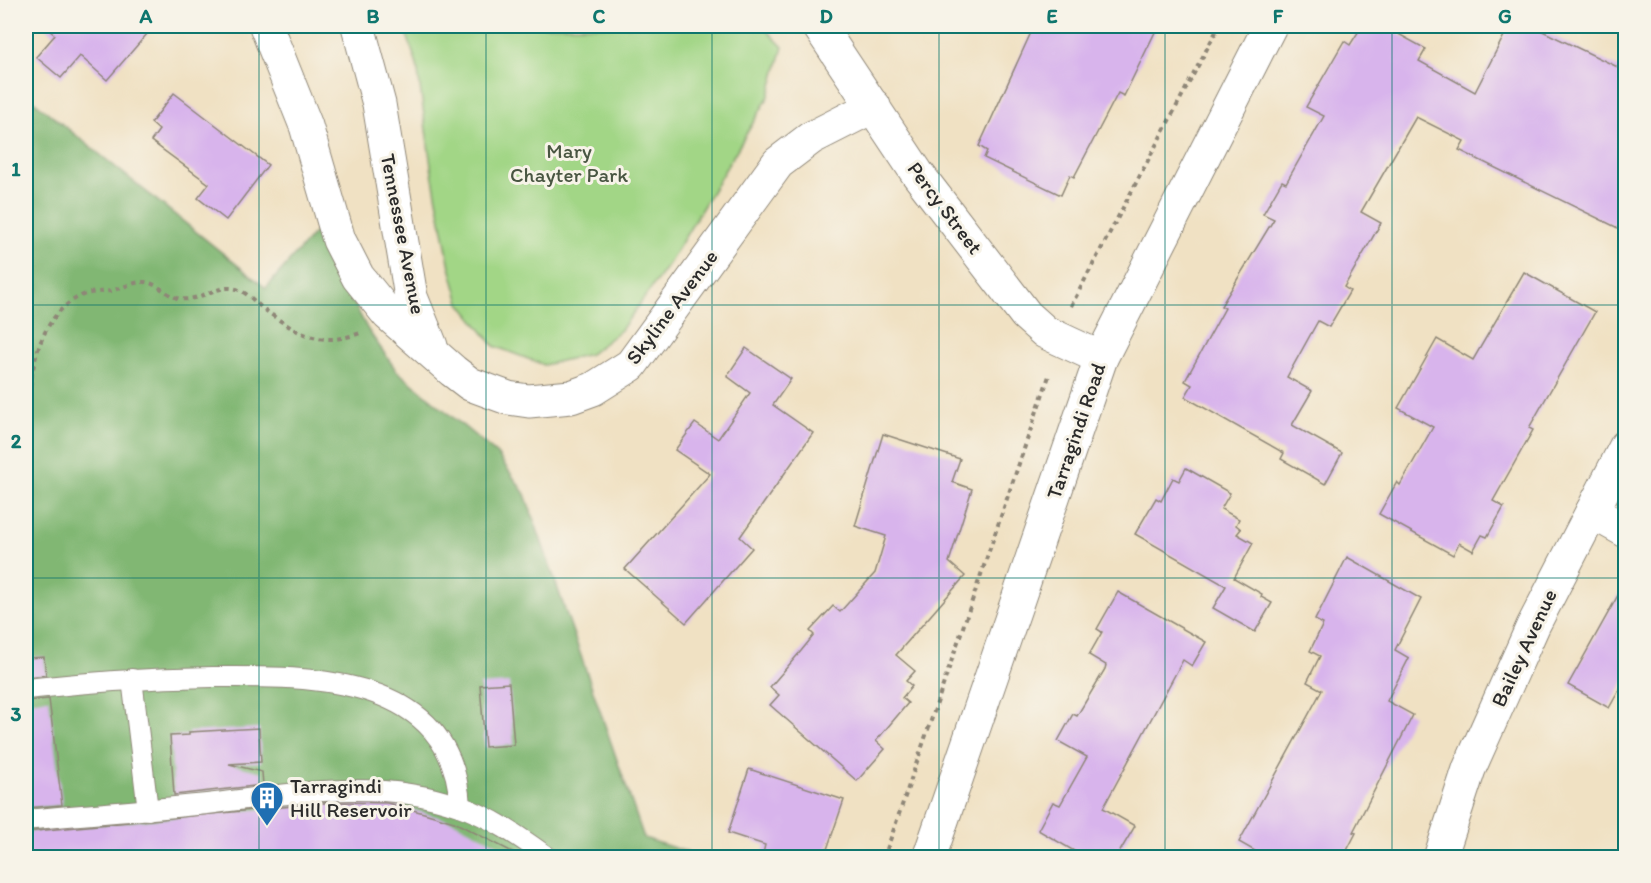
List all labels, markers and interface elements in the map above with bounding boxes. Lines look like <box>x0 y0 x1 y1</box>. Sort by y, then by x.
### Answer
text: A <box>139 4 153 28</box>
text: B <box>367 4 380 28</box>
text: C <box>593 4 606 28</box>
text: D <box>819 4 833 28</box>
text: E <box>1046 4 1058 28</box>
text: F <box>1273 4 1284 28</box>
text: G <box>1498 4 1512 28</box>
park label: Mary Chayter Park <box>510 138 628 187</box>
street label: Tennessee Avenue <box>376 151 431 316</box>
street label: Percy Street <box>902 156 988 259</box>
text: 1 <box>11 157 21 181</box>
street label: Skyline Avenue <box>620 244 723 369</box>
street label: Tarragindi Road <box>1041 359 1111 502</box>
text: 2 <box>11 429 22 453</box>
street label: Bailey Avenue <box>1485 585 1562 711</box>
text: 3 <box>11 702 22 726</box>
place label: Tarragindi Hill Reservoir <box>290 773 412 822</box>
building icon: Tarragindi Hill Reservoir <box>249 780 285 827</box>

